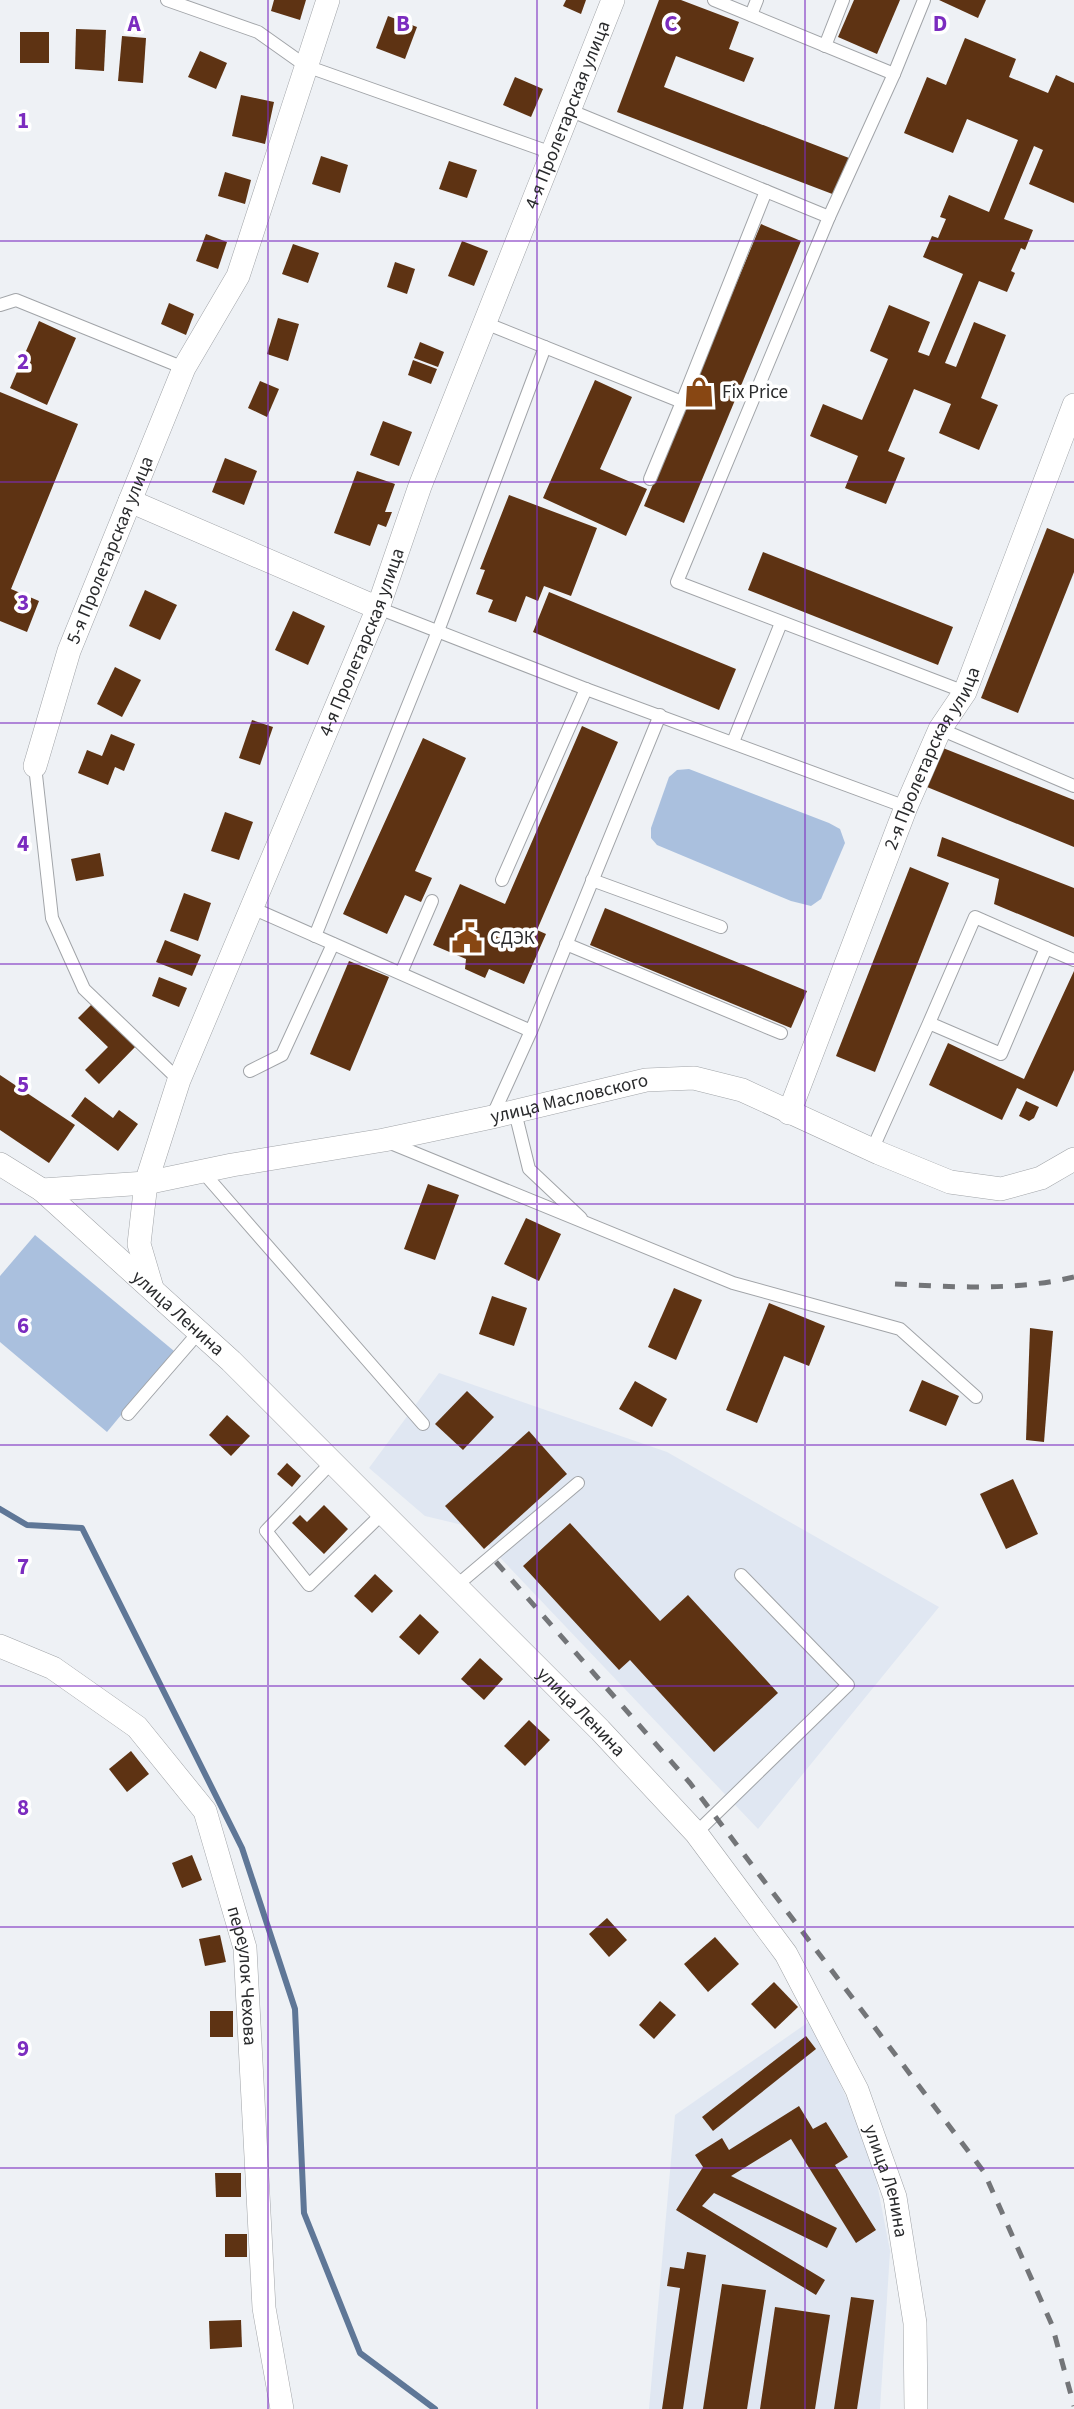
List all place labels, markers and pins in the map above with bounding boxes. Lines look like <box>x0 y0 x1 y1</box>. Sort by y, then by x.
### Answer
shop icon: Fix Price <box>682 375 716 409</box>
place label: Fix Price <box>722 379 788 406</box>
public building icon: СДЭК <box>450 921 484 955</box>
place label: СДЭК <box>490 925 535 952</box>

